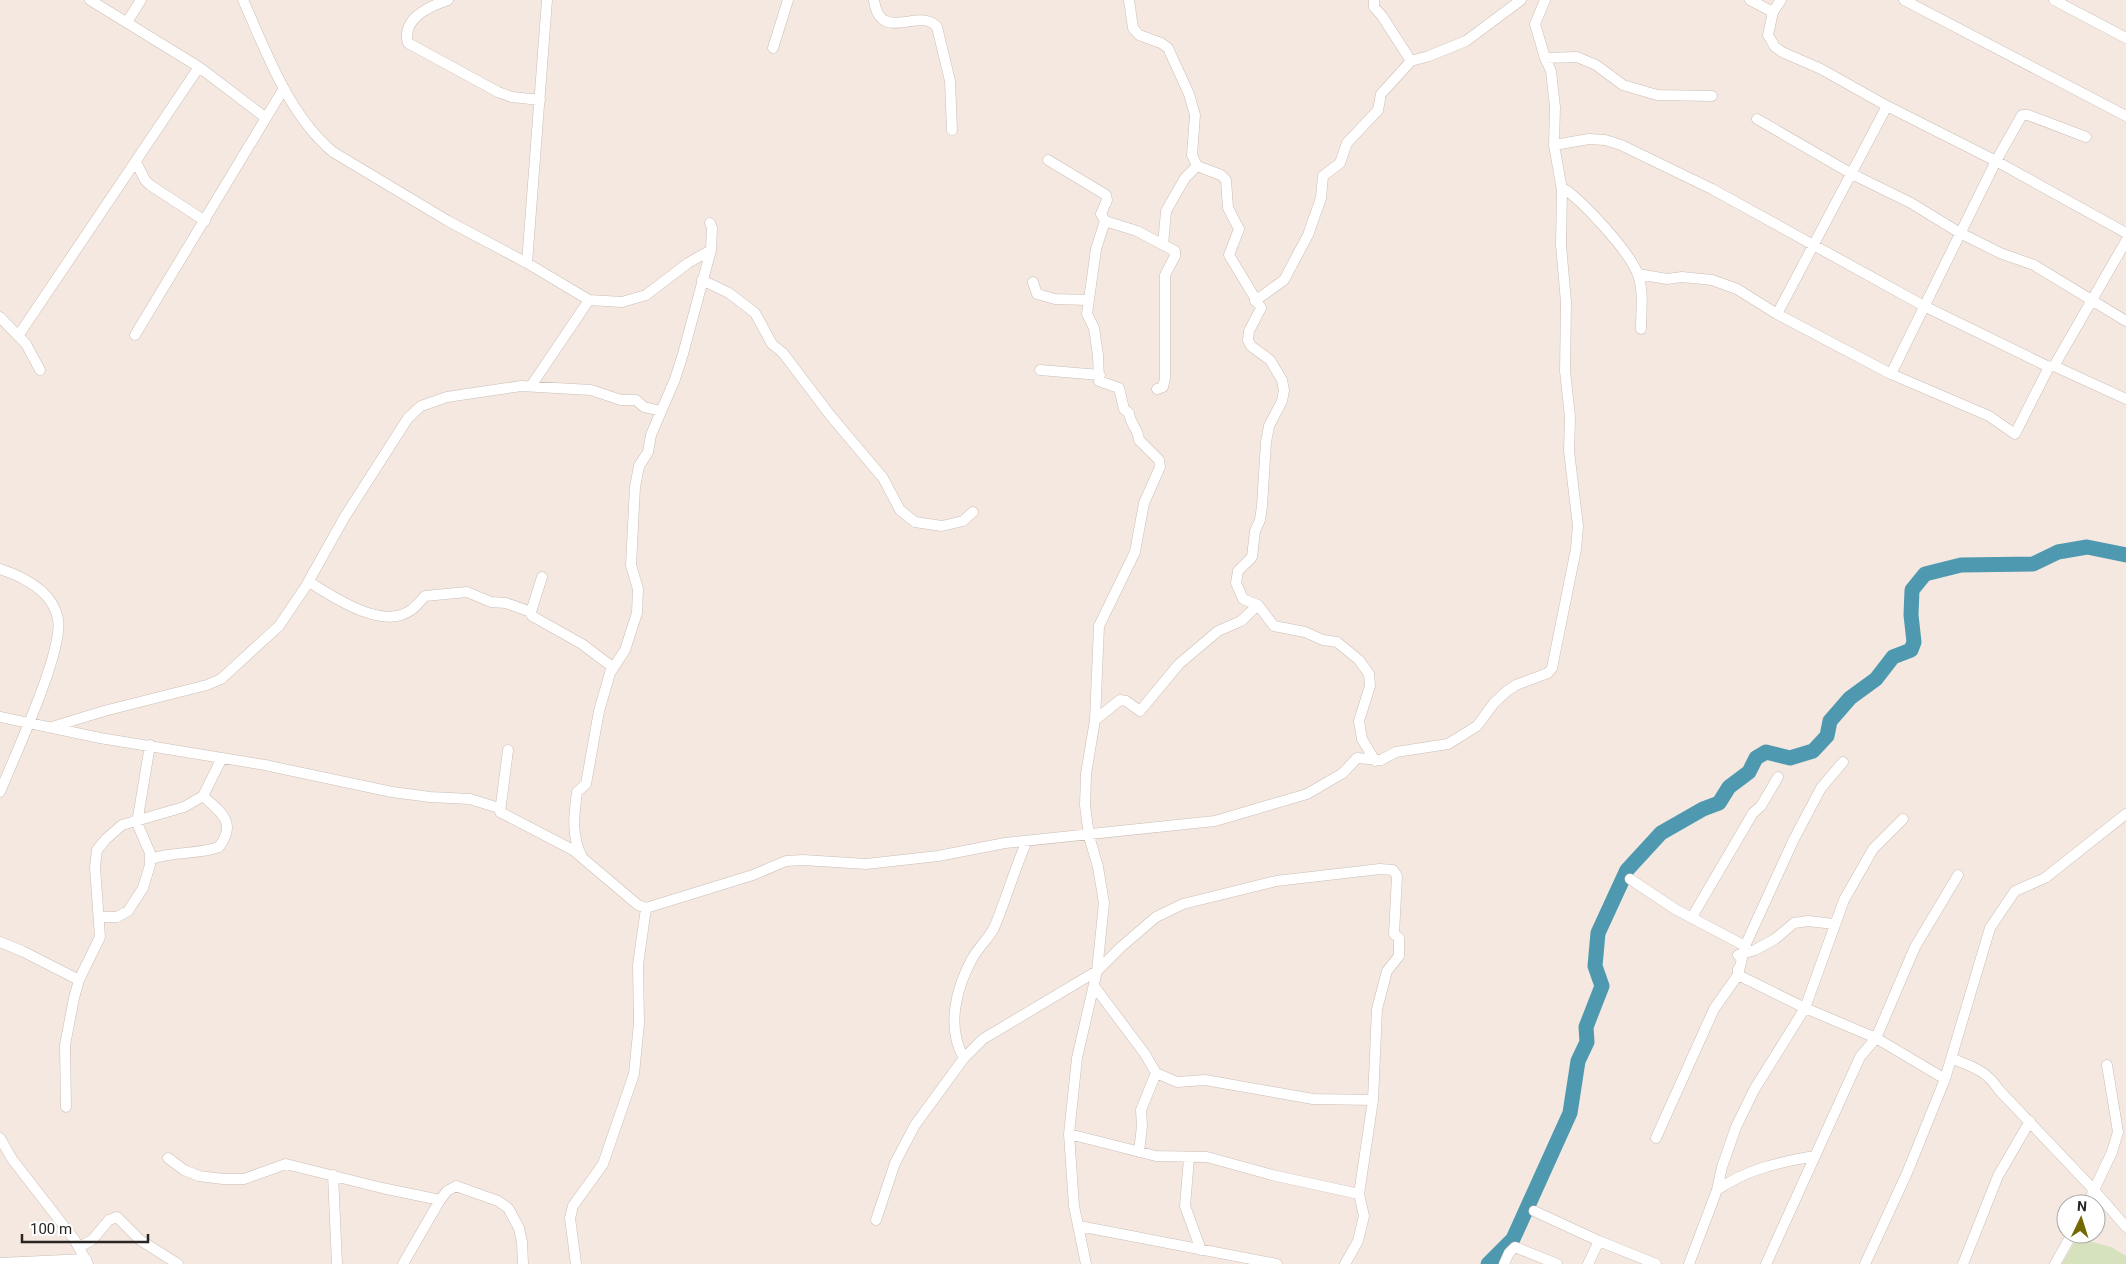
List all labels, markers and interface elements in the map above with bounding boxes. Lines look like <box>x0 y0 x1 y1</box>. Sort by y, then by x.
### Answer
north arrow <box>2056 1194 2106 1244</box>
text: N <box>2076 1198 2087 1214</box>
scale bar <box>22 1212 149 1244</box>
text: 100 m <box>30 1220 72 1238</box>

